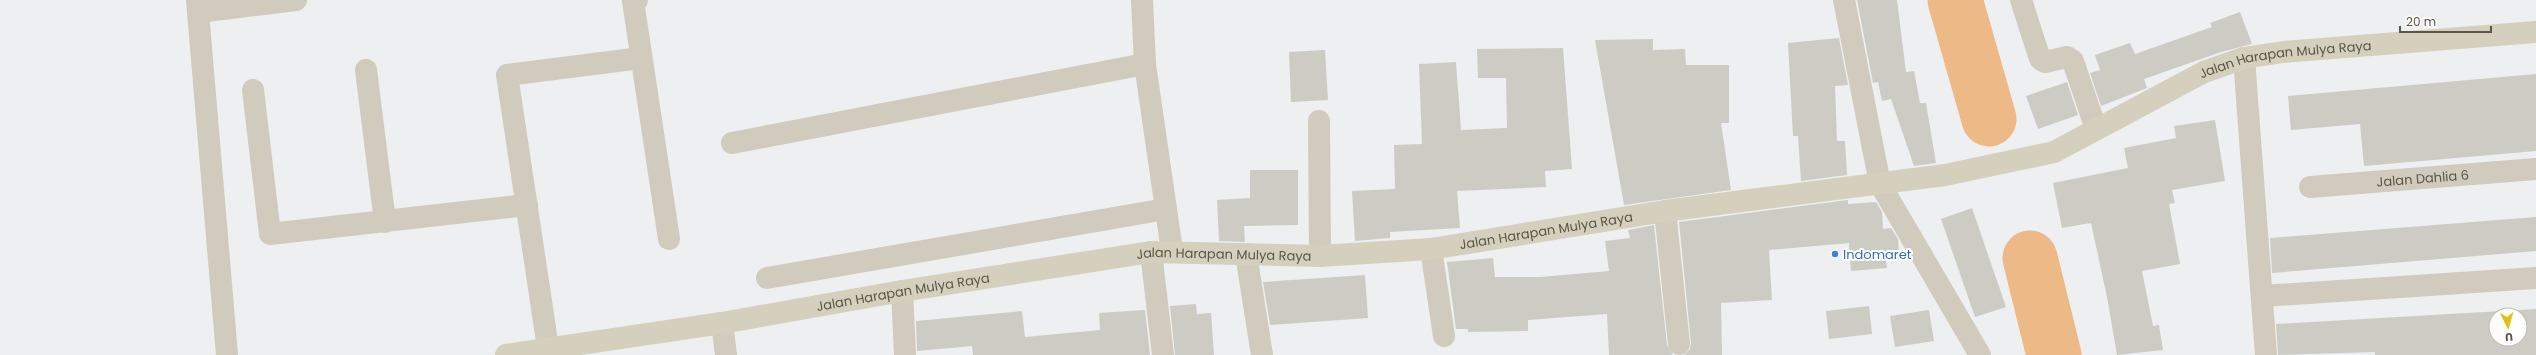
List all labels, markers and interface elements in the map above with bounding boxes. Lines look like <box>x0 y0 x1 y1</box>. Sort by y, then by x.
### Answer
scale bar <box>2400 8 2491 34</box>
text: 20 m <box>2406 13 2436 30</box>
street label: Jalan Harapan Mulya Raya <box>2195 36 2372 83</box>
street label: Jalan Dahlia 6 <box>2376 165 2470 191</box>
street label: Jalan Harapan Mulya Raya <box>1458 207 1634 254</box>
street label: Jalan Harapan Mulya Raya <box>1135 243 1312 265</box>
place label: Indomaret <box>1843 245 1912 264</box>
marker: Indomaret <box>1830 249 1840 259</box>
street label: Jalan Harapan Mulya Raya <box>815 268 991 316</box>
north arrow <box>2488 307 2528 347</box>
text: U <box>2504 329 2513 345</box>

